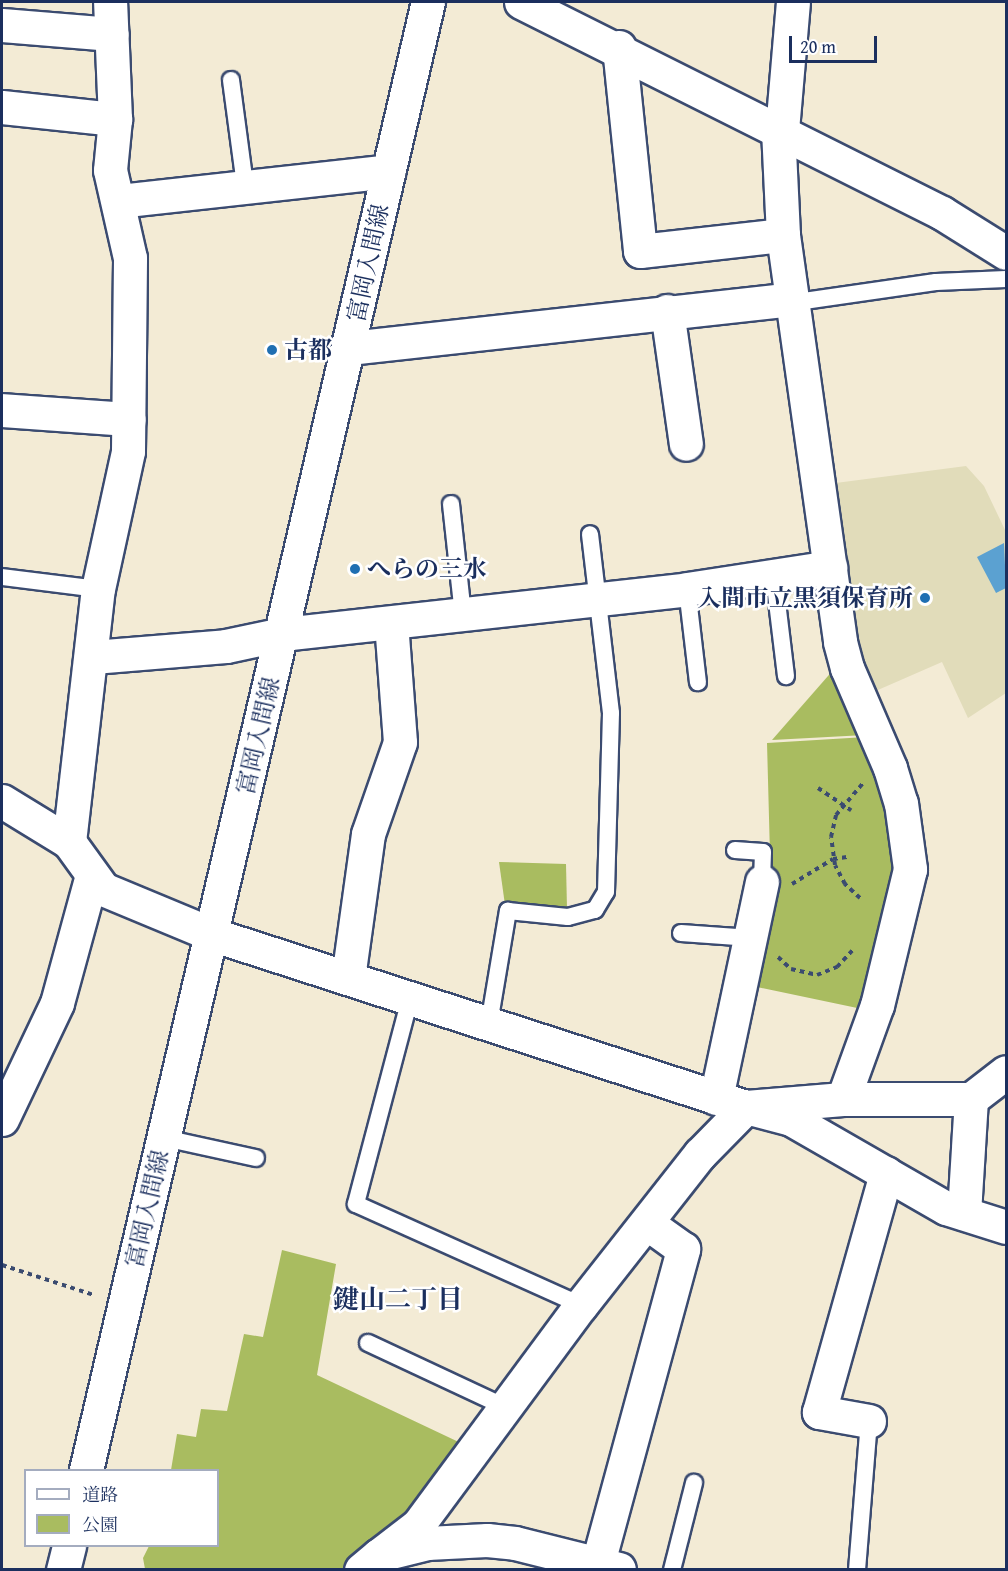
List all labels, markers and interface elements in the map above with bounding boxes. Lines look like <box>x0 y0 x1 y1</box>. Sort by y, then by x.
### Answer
scale bar <box>792 24 880 62</box>
text: 20 m <box>800 33 836 60</box>
street label: 富岡入間線 <box>341 201 395 325</box>
place label: 古都 <box>284 336 332 364</box>
marker: 古都 <box>265 343 279 357</box>
place label: へらの三水 <box>367 555 487 583</box>
marker: へらの三水 <box>348 562 362 576</box>
place label: 入間市立黒須保育所 <box>697 584 913 612</box>
marker: 入間市立黒須保育所 <box>918 591 932 605</box>
street label: 富岡入間線 <box>230 674 286 798</box>
street label: 富岡入間線 <box>119 1147 175 1271</box>
district label: 鍵山二丁目 <box>333 1283 463 1315</box>
legend <box>24 1469 219 1547</box>
text: 道路 <box>82 1481 118 1508</box>
text: 公園 <box>82 1511 118 1538</box>

